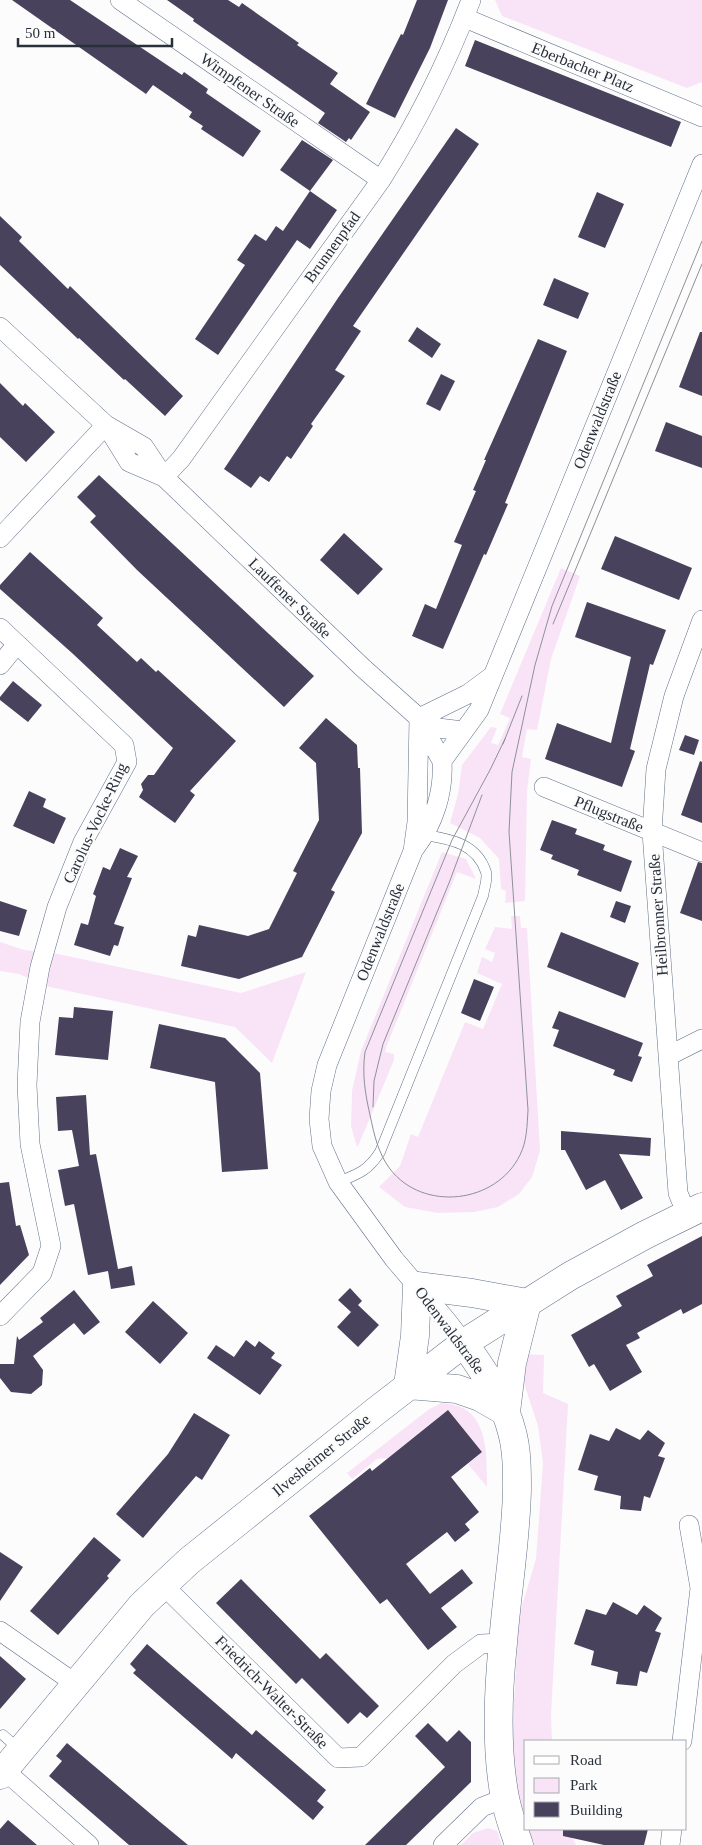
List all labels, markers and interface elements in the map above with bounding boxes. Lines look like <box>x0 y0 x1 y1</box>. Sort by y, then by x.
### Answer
scale bar <box>18 15 171 47</box>
text: 50 m <box>25 25 56 41</box>
street label: Eberbacher Platz <box>529 39 637 95</box>
street label: Wimpfener Straße <box>197 49 303 131</box>
street label: Brunnenpfad <box>301 208 364 286</box>
street label: Odenwaldstraße <box>570 369 624 471</box>
street label: Lauffener Straße <box>245 554 335 642</box>
street label: Carolus-Vocke-Ring <box>60 760 131 886</box>
street label: Pflugstraße <box>572 792 646 836</box>
street label: Heilbronner Straße <box>645 853 671 977</box>
street label: Odenwaldstraße <box>353 881 407 983</box>
street label: Odenwaldstraße <box>412 1283 488 1377</box>
street label: Ilvesheimer Straße <box>269 1411 373 1499</box>
street label: Friedrich-Walter-Straße <box>212 1632 332 1752</box>
legend <box>524 1740 687 1830</box>
text: Road <box>570 1752 602 1768</box>
text: Park <box>570 1777 598 1793</box>
text: Building <box>570 1802 623 1818</box>

